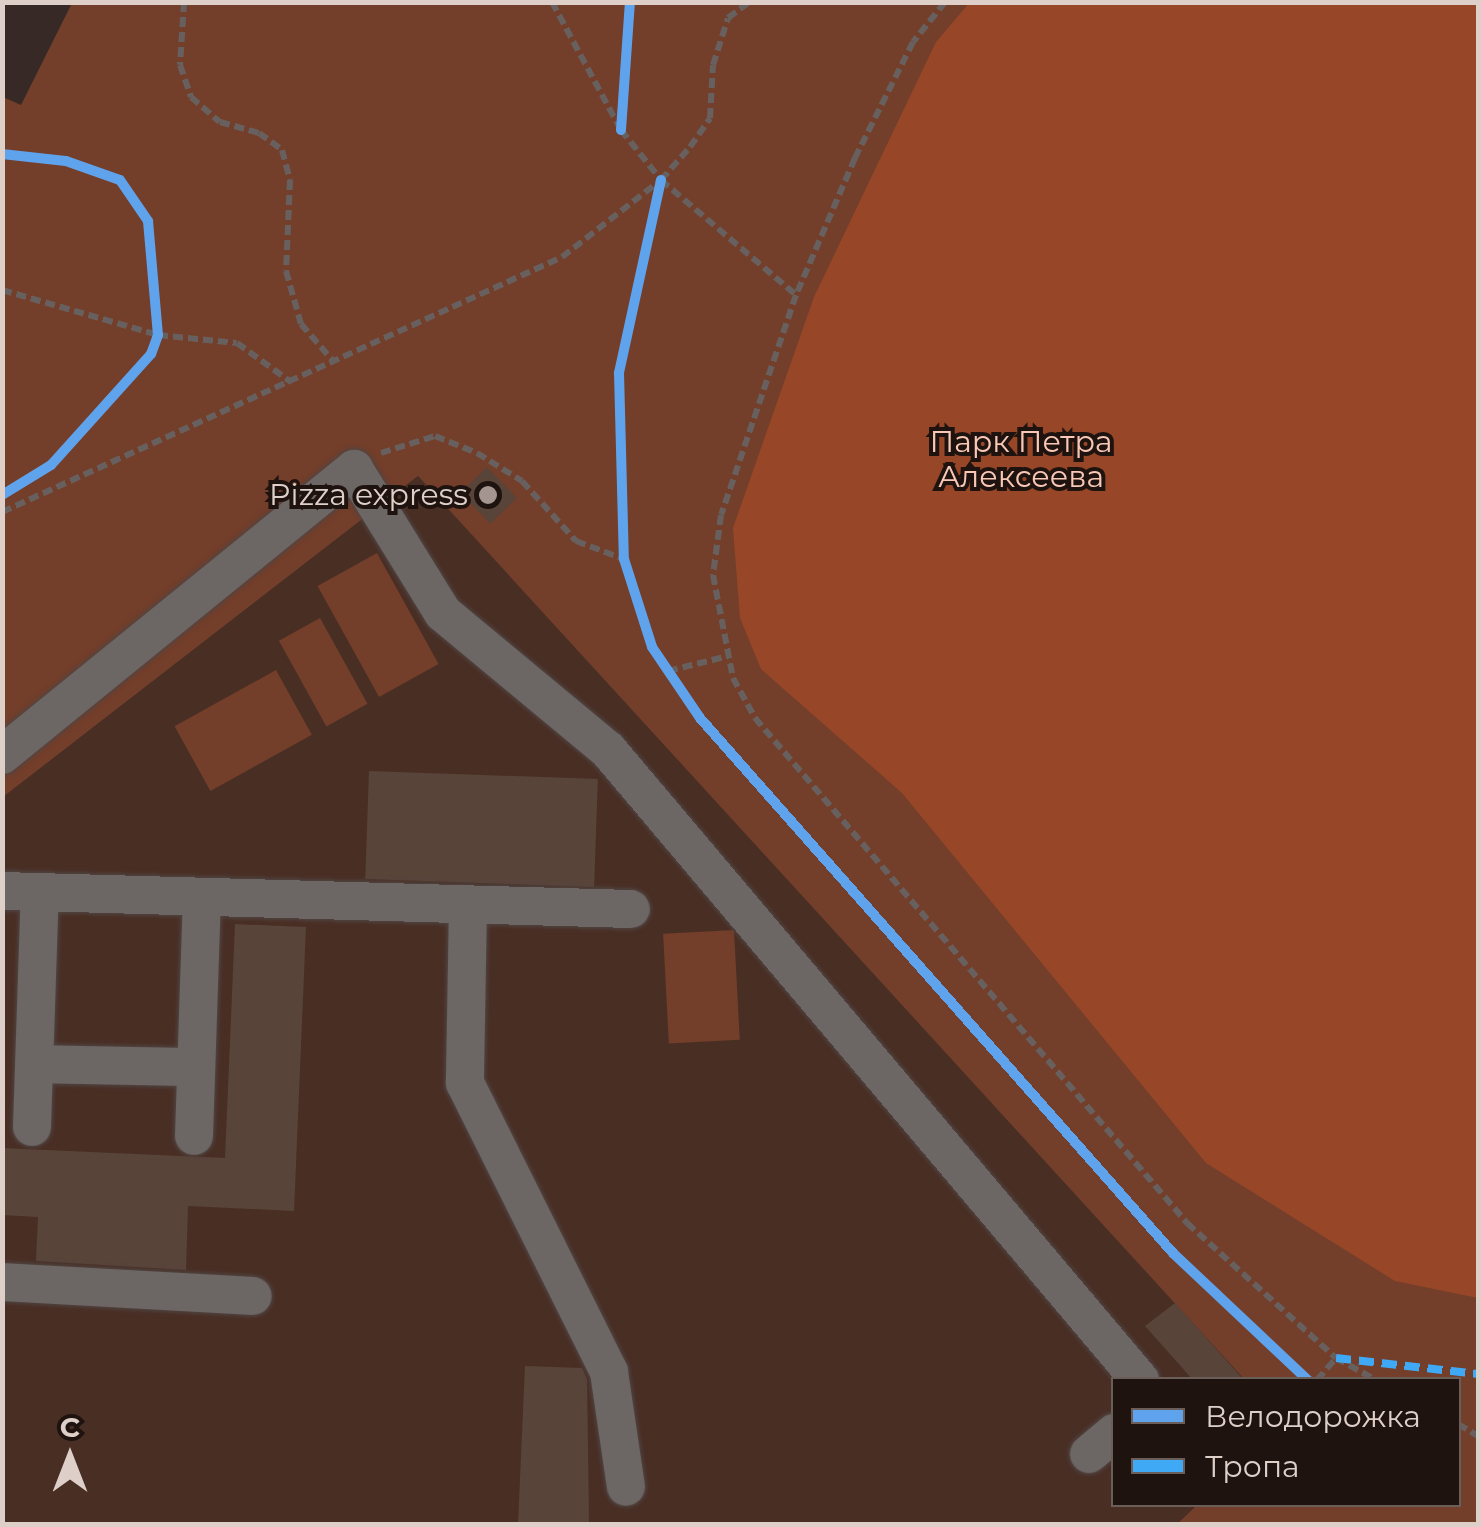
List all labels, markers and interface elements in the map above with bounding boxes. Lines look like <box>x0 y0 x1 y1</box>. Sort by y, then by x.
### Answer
park label: Парк Петра Алексеева <box>930 424 1112 494</box>
place label: Pizza express <box>269 477 468 513</box>
marker: Pizza express <box>477 484 499 506</box>
legend <box>1111 1377 1461 1507</box>
text: Велодорожка <box>1205 1398 1421 1435</box>
north arrow <box>20 1407 120 1507</box>
text: С <box>60 1410 80 1444</box>
text: Тропа <box>1205 1448 1300 1485</box>

